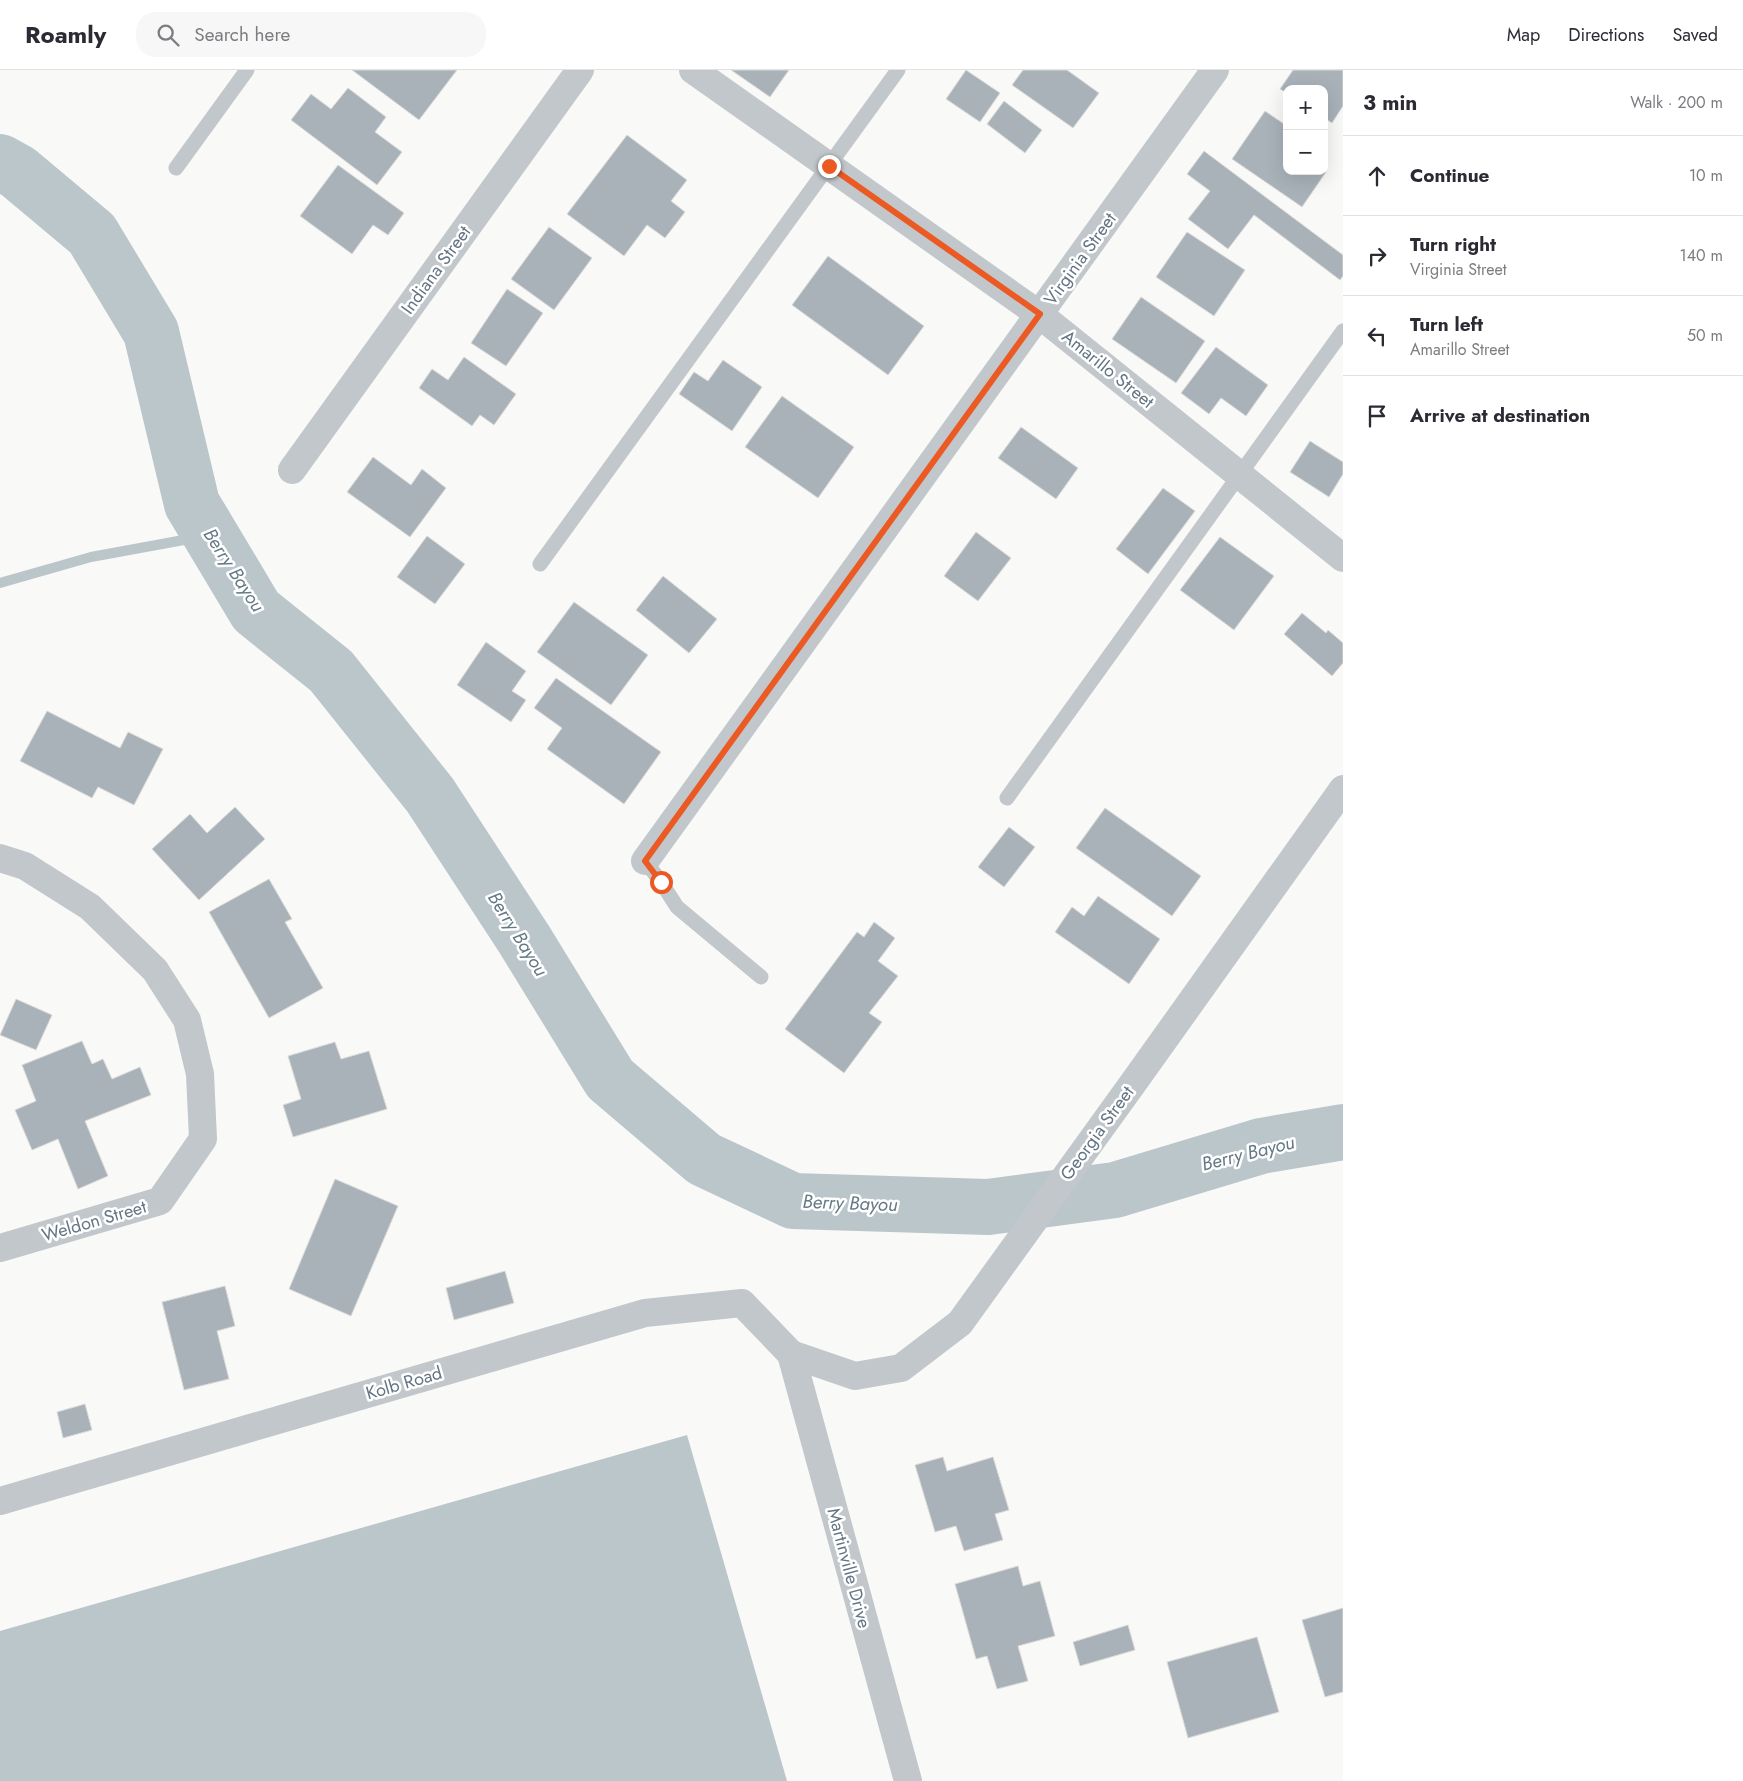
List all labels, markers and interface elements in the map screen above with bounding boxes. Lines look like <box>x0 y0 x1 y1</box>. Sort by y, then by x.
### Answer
search box <box>136 12 486 57</box>
text: Roamly <box>25 17 106 52</box>
icon: search <box>154 21 182 49</box>
text: Search here <box>194 21 290 48</box>
text: Map <box>1507 22 1540 48</box>
text: Directions <box>1568 22 1644 48</box>
text: Saved <box>1672 22 1718 48</box>
map controls <box>1283 85 1328 175</box>
button: + <box>1283 85 1328 130</box>
text: 3 min <box>1363 88 1417 118</box>
text: Walk · 200 m <box>1630 91 1723 114</box>
button: − <box>1283 130 1328 175</box>
route end <box>818 155 841 178</box>
icon: ahead <box>1363 162 1391 190</box>
text: Continue <box>1410 162 1489 189</box>
text: 10 m <box>1689 164 1723 187</box>
street label: Virginia Street <box>1038 207 1123 311</box>
street label: Indiana Street <box>395 220 477 320</box>
text: Turn right <box>1410 231 1496 258</box>
icon: right <box>1363 242 1391 270</box>
text: 140 m <box>1680 244 1723 267</box>
text: Virginia Street <box>1410 258 1506 281</box>
text: Turn left <box>1410 311 1483 338</box>
icon: left <box>1363 322 1391 350</box>
street label: Amarillo Street <box>1056 324 1160 415</box>
text: 50 m <box>1687 324 1723 347</box>
text: Amarillo Street <box>1410 338 1509 361</box>
icon: arrive <box>1363 402 1391 430</box>
text: Arrive at destination <box>1410 402 1590 429</box>
water label: Berry Bayou <box>197 523 271 618</box>
route start <box>650 871 673 894</box>
water label: Berry Bayou <box>481 887 555 982</box>
street label: Georgia Street <box>1054 1080 1141 1186</box>
water label: Berry Bayou <box>1199 1128 1298 1178</box>
water label: Berry Bayou <box>802 1188 898 1218</box>
street label: Weldon Street <box>39 1193 150 1248</box>
street label: Kolb Road <box>363 1360 445 1406</box>
street label: Martinville Drive <box>820 1505 878 1631</box>

